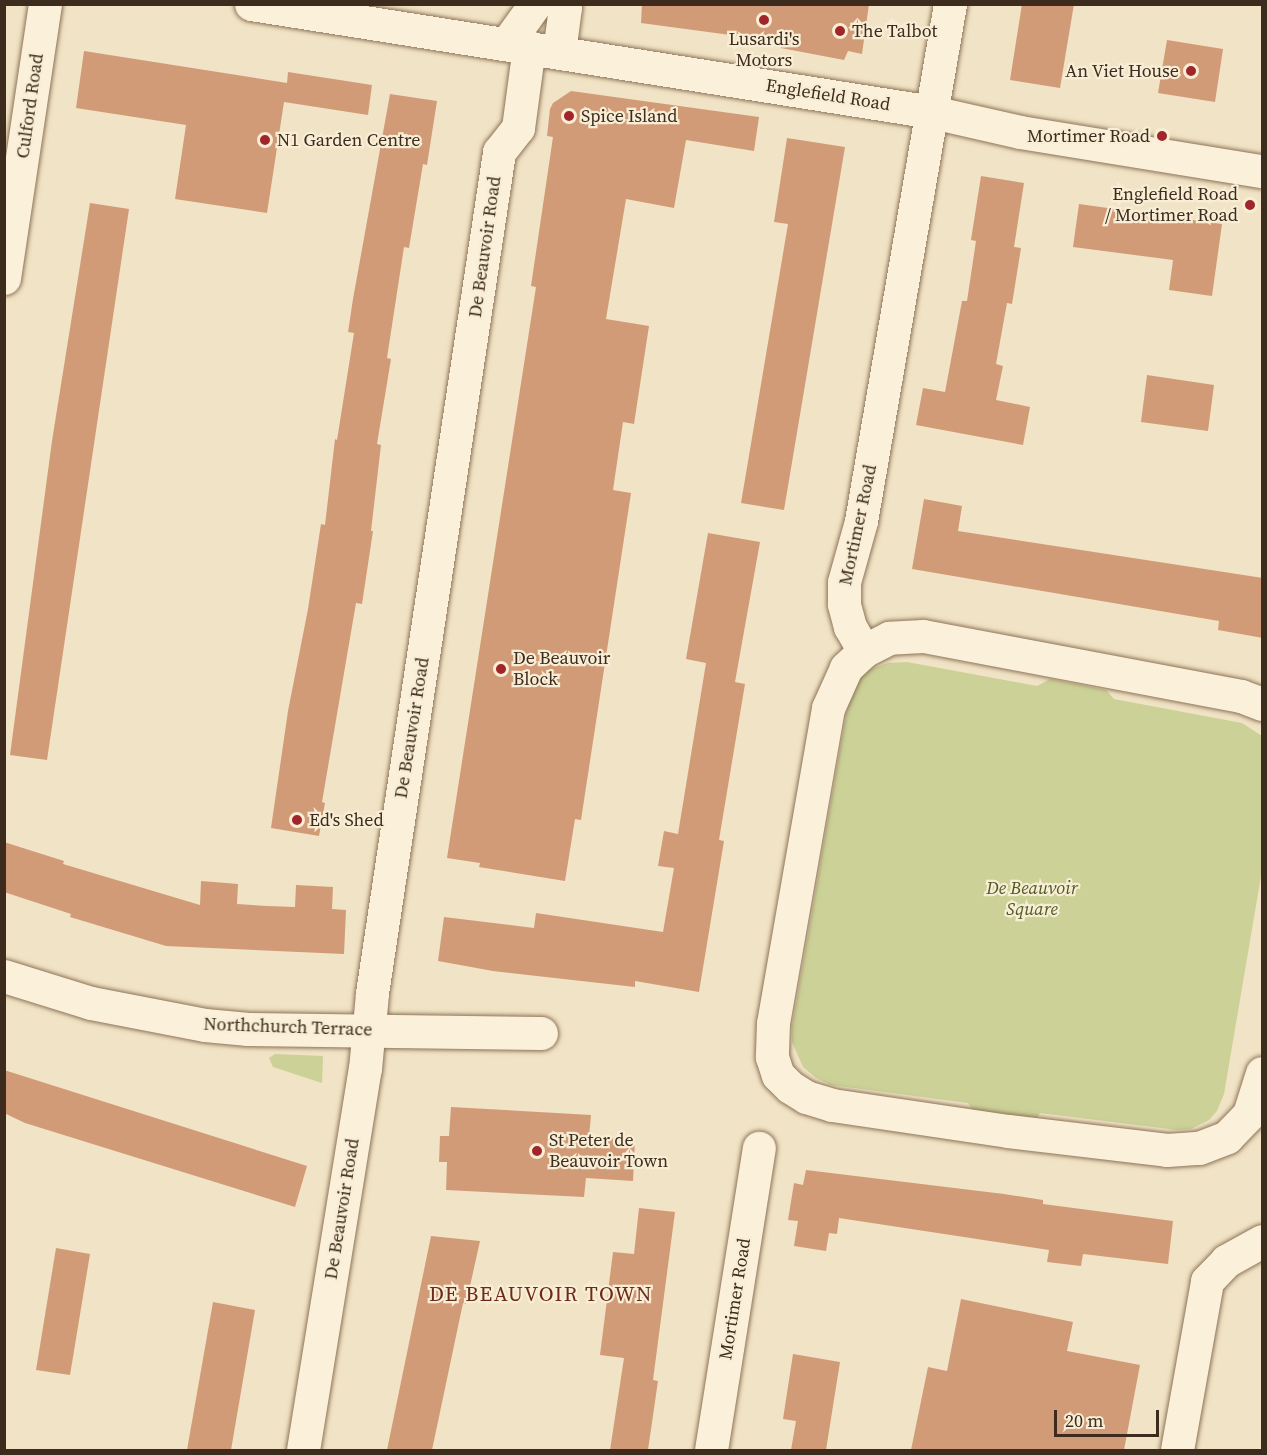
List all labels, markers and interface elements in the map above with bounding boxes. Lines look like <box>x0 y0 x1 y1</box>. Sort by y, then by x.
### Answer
marker: Lusardi's Motors <box>757 13 771 27</box>
place label: The Talbot <box>852 20 938 42</box>
marker: The Talbot <box>833 24 847 38</box>
place label: Lusardi's Motors <box>728 29 800 72</box>
street label: Culford Road <box>12 52 48 160</box>
place label: An Viet House <box>1065 60 1179 82</box>
marker: An Viet House <box>1184 64 1198 78</box>
street label: Englefield Road <box>764 74 892 116</box>
place label: Spice Island <box>581 105 677 127</box>
marker: Spice Island <box>562 109 576 123</box>
place label: Mortimer Road <box>1027 125 1150 147</box>
place label: N1 Garden Centre <box>277 129 421 151</box>
marker: Mortimer Road <box>1155 129 1169 143</box>
marker: N1 Garden Centre <box>258 133 272 147</box>
street label: De Beauvoir Road <box>464 175 506 319</box>
place label: Englefield Road / Mortimer Road <box>1105 184 1238 226</box>
marker: Englefield Road / Mortimer Road <box>1243 198 1257 212</box>
street label: Mortimer Road <box>835 463 881 587</box>
place label: De Beauvoir Block <box>513 648 610 690</box>
street label: De Beauvoir Road <box>390 656 434 800</box>
marker: De Beauvoir Block <box>494 662 508 676</box>
place label: Ed's Shed <box>309 809 384 831</box>
marker: Ed's Shed <box>290 813 304 827</box>
park label: De Beauvoir Square <box>986 878 1078 920</box>
street label: Northchurch Terrace <box>203 1013 373 1041</box>
place label: St Peter de Beauvoir Town <box>549 1130 669 1172</box>
street label: De Beauvoir Road <box>320 1137 364 1281</box>
marker: St Peter de Beauvoir Town <box>530 1144 544 1158</box>
street label: Mortimer Road <box>715 1237 755 1361</box>
district label: DE BEAUVOIR TOWN <box>429 1281 653 1307</box>
scale bar <box>1057 1398 1162 1436</box>
text: 20 m <box>1065 1408 1103 1433</box>

